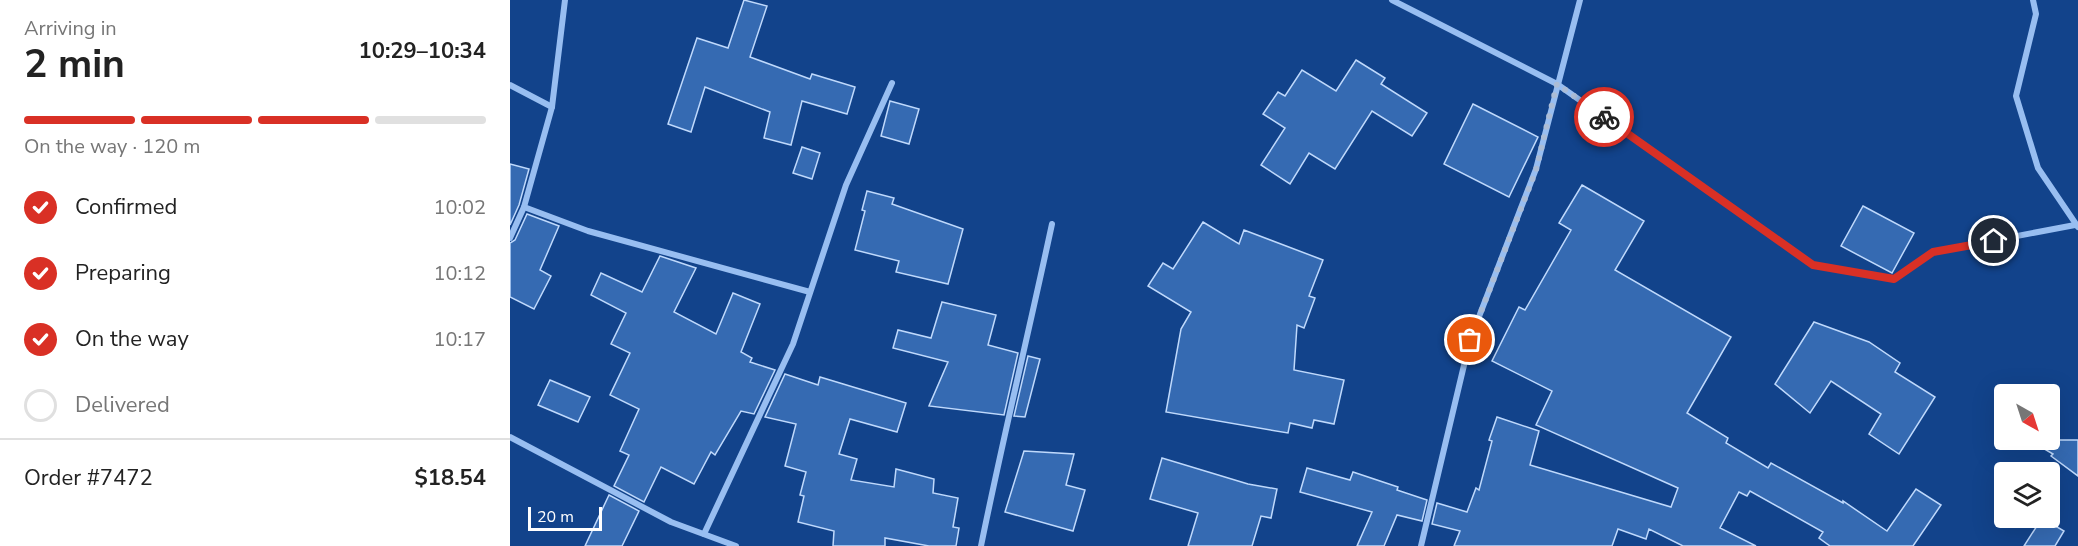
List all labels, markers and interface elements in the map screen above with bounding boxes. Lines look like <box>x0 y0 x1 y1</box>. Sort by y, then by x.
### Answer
text: Arriving in <box>24 15 117 42</box>
text: 10:29–10:34 <box>358 36 486 66</box>
text: 2 min <box>24 38 125 91</box>
courier <box>1574 87 1634 147</box>
icon: bike <box>1588 101 1621 134</box>
text: On the way · 120 m <box>24 133 200 160</box>
icon: check <box>24 191 57 224</box>
text: Confirmed <box>75 192 177 222</box>
text: 10:02 <box>433 194 486 221</box>
pin <box>1968 215 2019 266</box>
icon: home <box>1977 224 2010 257</box>
icon: check <box>24 257 57 290</box>
text: Preparing <box>75 258 171 288</box>
text: 10:12 <box>433 260 486 287</box>
pin <box>1444 314 1495 365</box>
icon: check <box>24 323 57 356</box>
icon: bag <box>1453 323 1486 356</box>
text: On the way <box>75 324 189 354</box>
text: 10:17 <box>433 326 486 353</box>
north arrow <box>1994 384 2060 450</box>
map controls <box>1994 384 2060 528</box>
text: Delivered <box>75 390 170 420</box>
button: layers <box>1994 462 2060 528</box>
text: Order #7472 <box>24 463 153 493</box>
text: $18.54 <box>415 463 486 493</box>
scale bar <box>528 504 602 532</box>
text: 20 m <box>537 506 574 528</box>

